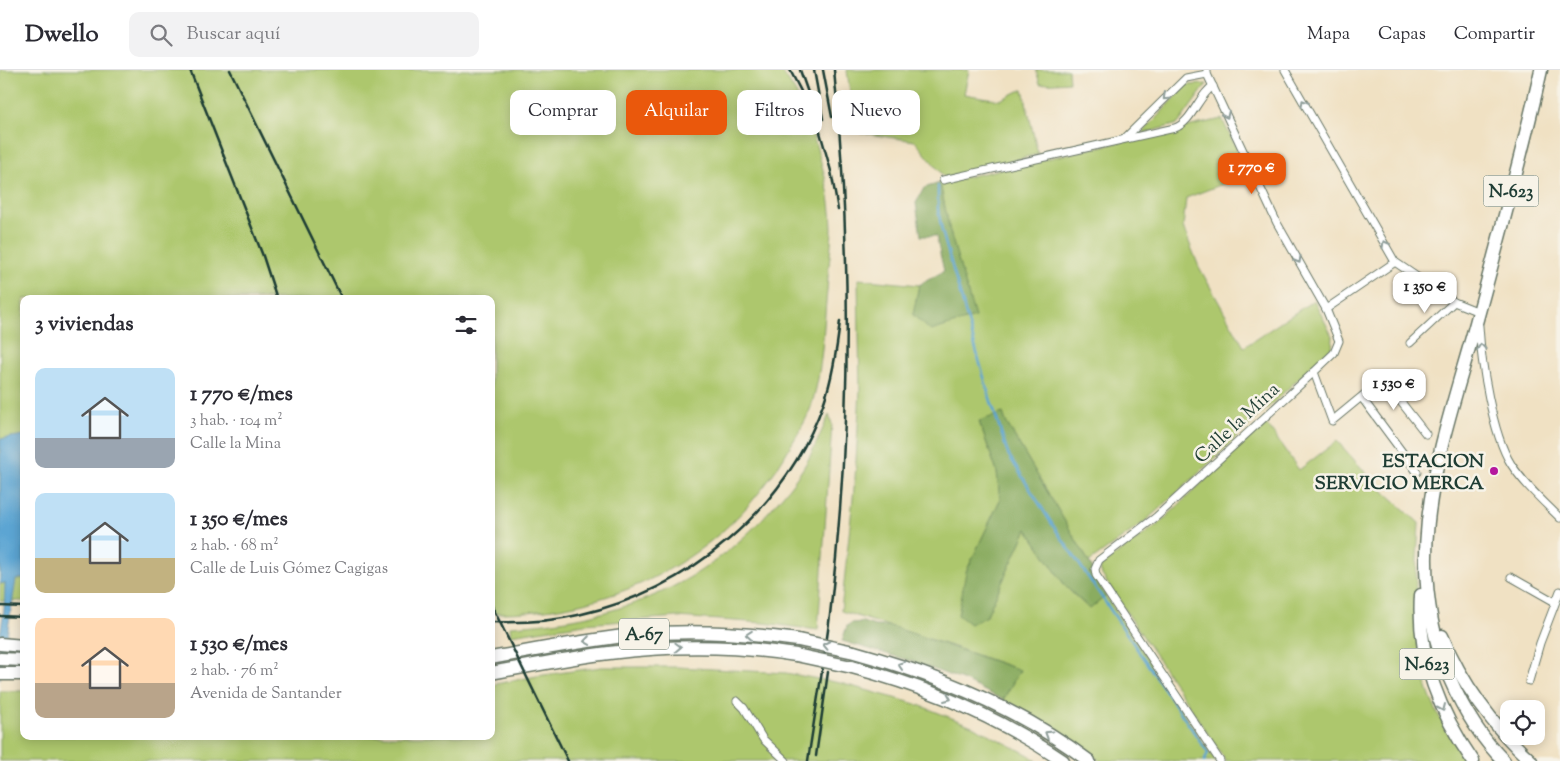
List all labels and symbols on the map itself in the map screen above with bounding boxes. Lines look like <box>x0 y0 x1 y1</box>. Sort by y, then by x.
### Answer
one-way arrow <box>1163 91 1172 100</box>
one-way arrow <box>1301 99 1311 108</box>
one-way arrow <box>1220 109 1230 118</box>
pin: 1 770 € <box>1206 152 1298 195</box>
road number: N-623 <box>1484 175 1538 206</box>
one-way arrow <box>1381 240 1391 249</box>
one-way arrow <box>1292 255 1302 264</box>
pin: 1 350 € <box>1379 272 1471 314</box>
one-way arrow <box>1476 343 1487 351</box>
pin: 1 530 € <box>1348 368 1440 411</box>
street label: Calle la Mina <box>1189 377 1287 471</box>
place label: ESTACION SERVICIO MERCA <box>1315 449 1485 498</box>
marker: ESTACION SERVICIO MERCA <box>1488 465 1500 477</box>
road number: A-67 <box>619 618 669 650</box>
one-way arrow <box>745 629 753 640</box>
one-way arrow <box>583 635 591 646</box>
one-way arrow <box>822 641 831 651</box>
one-way arrow <box>674 642 682 653</box>
road number: N-623 <box>1400 648 1454 680</box>
one-way arrow <box>897 661 906 671</box>
one-way arrow <box>943 692 952 703</box>
one-way arrow <box>1436 703 1447 712</box>
one-way arrow <box>1045 730 1054 740</box>

